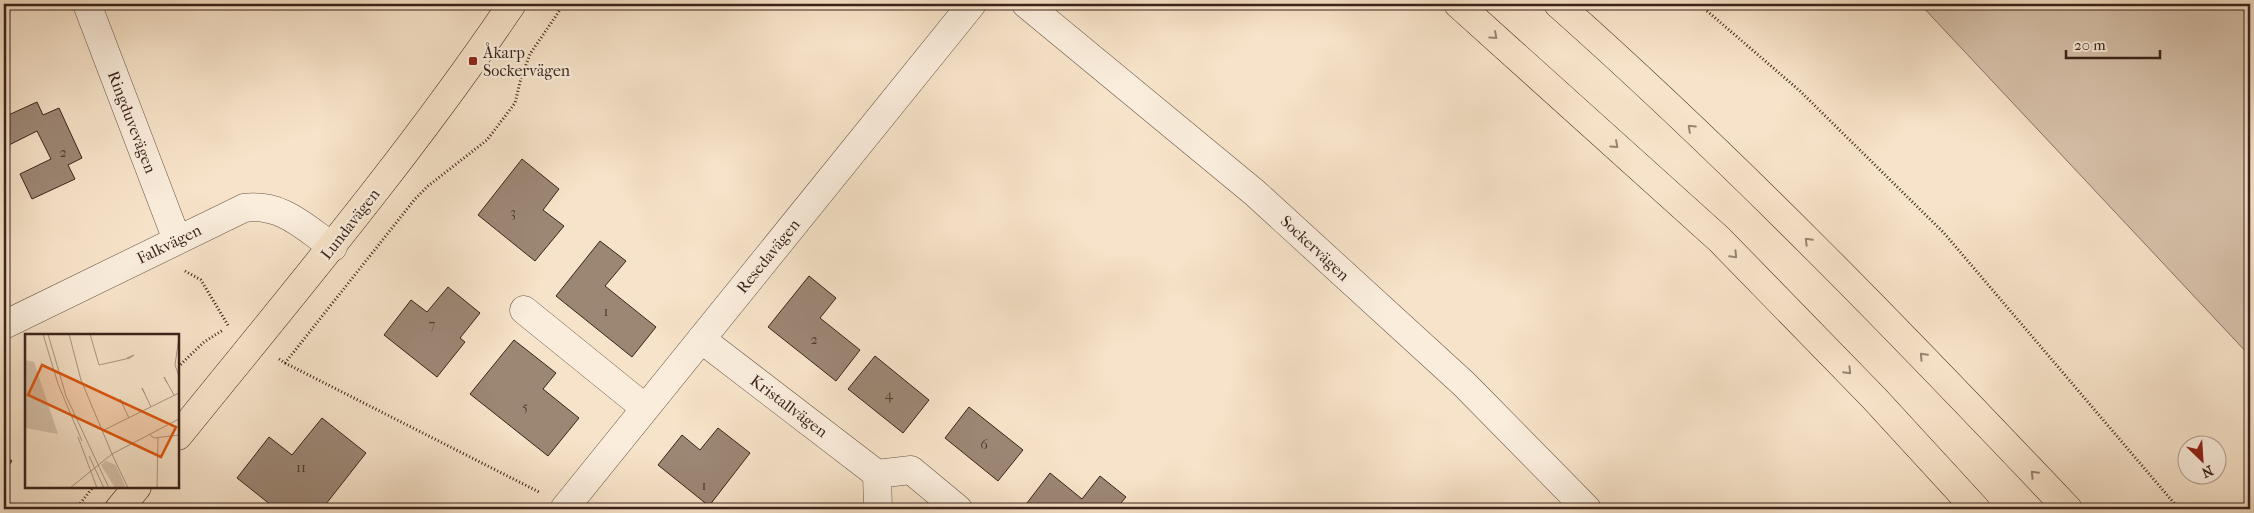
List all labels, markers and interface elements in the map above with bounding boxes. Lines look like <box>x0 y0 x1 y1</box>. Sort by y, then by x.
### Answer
scale bar <box>2066 28 2160 60</box>
one-way arrow <box>1489 30 1498 39</box>
text: 20 m <box>2074 36 2106 54</box>
place label: Åkarp Sockervägen <box>482 42 571 80</box>
marker: Åkarp Sockervägen <box>467 55 479 67</box>
street label: Ringduvevägen <box>104 68 160 177</box>
one-way arrow <box>1688 125 1697 134</box>
one-way arrow <box>1610 139 1619 148</box>
house number: 2 <box>59 144 67 161</box>
street label: Lundavägen <box>316 184 384 263</box>
house number: 3 <box>510 204 516 221</box>
street label: Sockervägen <box>1277 211 1354 285</box>
street label: Resedavägen <box>732 215 804 297</box>
street label: Falkvägen <box>134 220 205 268</box>
one-way arrow <box>1805 238 1814 247</box>
one-way arrow <box>1729 249 1738 258</box>
house number: 1 <box>604 303 609 320</box>
house number: 7 <box>429 316 436 333</box>
house number: 2 <box>810 331 818 348</box>
inset map <box>25 334 179 488</box>
one-way arrow <box>1919 353 1928 362</box>
one-way arrow <box>1842 365 1851 374</box>
street label: Kristallvägen <box>747 371 832 442</box>
house number: 4 <box>885 386 894 403</box>
house number: 5 <box>522 398 528 415</box>
house number: 6 <box>980 436 988 453</box>
north arrow <box>2176 436 2226 486</box>
house number: 11 <box>296 459 306 476</box>
text: N <box>2199 461 2216 481</box>
one-way arrow <box>2031 470 2040 479</box>
house number: 1 <box>702 477 707 494</box>

